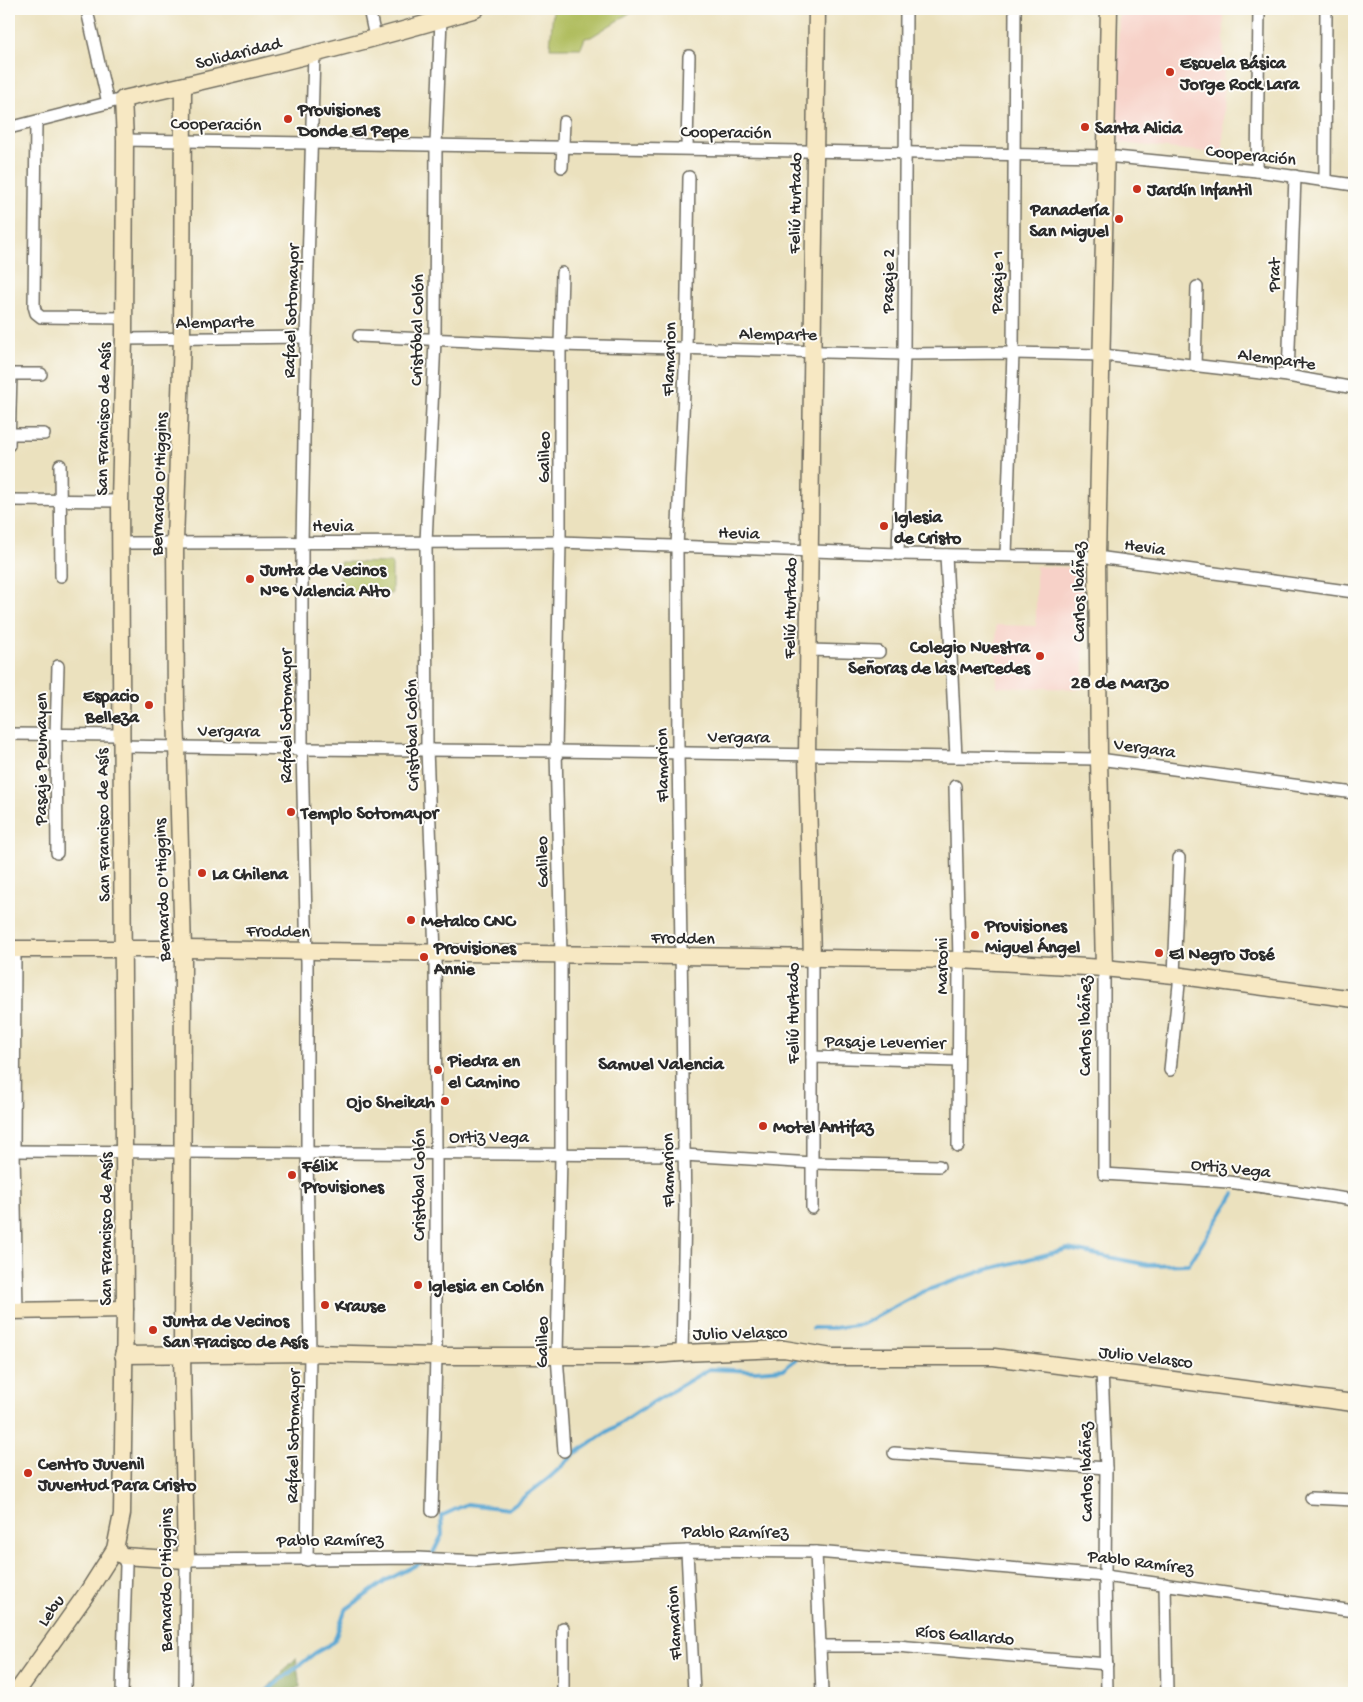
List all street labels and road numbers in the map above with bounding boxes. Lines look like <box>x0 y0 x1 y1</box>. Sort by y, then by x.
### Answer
street label: Solidaridad <box>194 33 285 75</box>
street label: Cooperación <box>170 114 262 137</box>
street label: Cooperación <box>680 122 772 145</box>
street label: Cooperación <box>1204 141 1297 172</box>
street label: Feliú Hurtado <box>785 152 808 255</box>
street label: Rafael Sotomayor <box>280 242 305 379</box>
street label: Pasaje 2 <box>878 249 901 314</box>
street label: Pasaje 1 <box>987 251 1010 315</box>
street label: Prat <box>1264 256 1287 293</box>
street label: Cristóbal Colón <box>407 273 430 386</box>
street label: Alemparte <box>176 312 255 335</box>
street label: Flamarion <box>659 321 682 397</box>
street label: Alemparte <box>739 324 818 347</box>
street label: San Francisco de Asís <box>93 341 116 496</box>
street label: Alemparte <box>1236 345 1318 376</box>
street label: Bernardo O'Higgins <box>147 411 174 557</box>
street label: Galileo <box>535 431 556 483</box>
street label: Hevia <box>312 517 355 538</box>
street label: Hevia <box>718 523 761 546</box>
street label: Hevia <box>1123 535 1168 562</box>
street label: Carlos Ibáñez <box>1070 541 1091 642</box>
street label: Feliú Hurtado <box>780 557 803 660</box>
street label: Rafael Sotomayor <box>277 647 298 783</box>
street label: Cristóbal Colón <box>402 678 425 791</box>
street label: Pasaje Peumayen <box>32 692 53 826</box>
street label: Vergara <box>197 721 261 744</box>
street label: Flamarion <box>652 727 675 803</box>
street label: Vergara <box>707 727 771 750</box>
street label: Vergara <box>1111 735 1178 764</box>
street label: San Francisco de Asís <box>93 747 116 902</box>
street label: Bernardo O'Higgins <box>150 817 177 963</box>
street label: Galileo <box>533 836 554 888</box>
street label: Frodden <box>245 921 311 944</box>
street label: Frodden <box>650 928 716 951</box>
street label: Marconi <box>933 938 954 994</box>
street label: Feliú Hurtado <box>784 962 805 1065</box>
street label: Carlos Ibáñez <box>1076 975 1097 1076</box>
street label: Pasaje Leverrier <box>823 1032 947 1055</box>
street label: Ortiz Vega <box>449 1128 530 1149</box>
street label: Cristóbal Colón <box>410 1129 431 1241</box>
street label: Flamarion <box>658 1132 681 1208</box>
street label: San Francisco de Asís <box>97 1151 118 1306</box>
street label: Ortiz Vega <box>1190 1155 1273 1184</box>
street label: Galileo <box>533 1316 554 1368</box>
street label: Julio Velasco <box>692 1323 788 1346</box>
street label: Julio Velasco <box>1097 1342 1194 1375</box>
street label: Rafael Sotomayor <box>283 1367 306 1503</box>
street label: Carlos Ibáñez <box>1076 1421 1099 1522</box>
street label: Bernardo O'Higgins <box>157 1507 178 1653</box>
street label: Pablo Ramírez <box>681 1523 789 1544</box>
street label: Pablo Ramírez <box>276 1530 385 1553</box>
street label: Pablo Ramírez <box>1085 1546 1196 1581</box>
street label: Flamarion <box>663 1585 688 1661</box>
street label: Lebu <box>34 1591 71 1631</box>
street label: Ríos Gallardo <box>915 1622 1015 1651</box>

